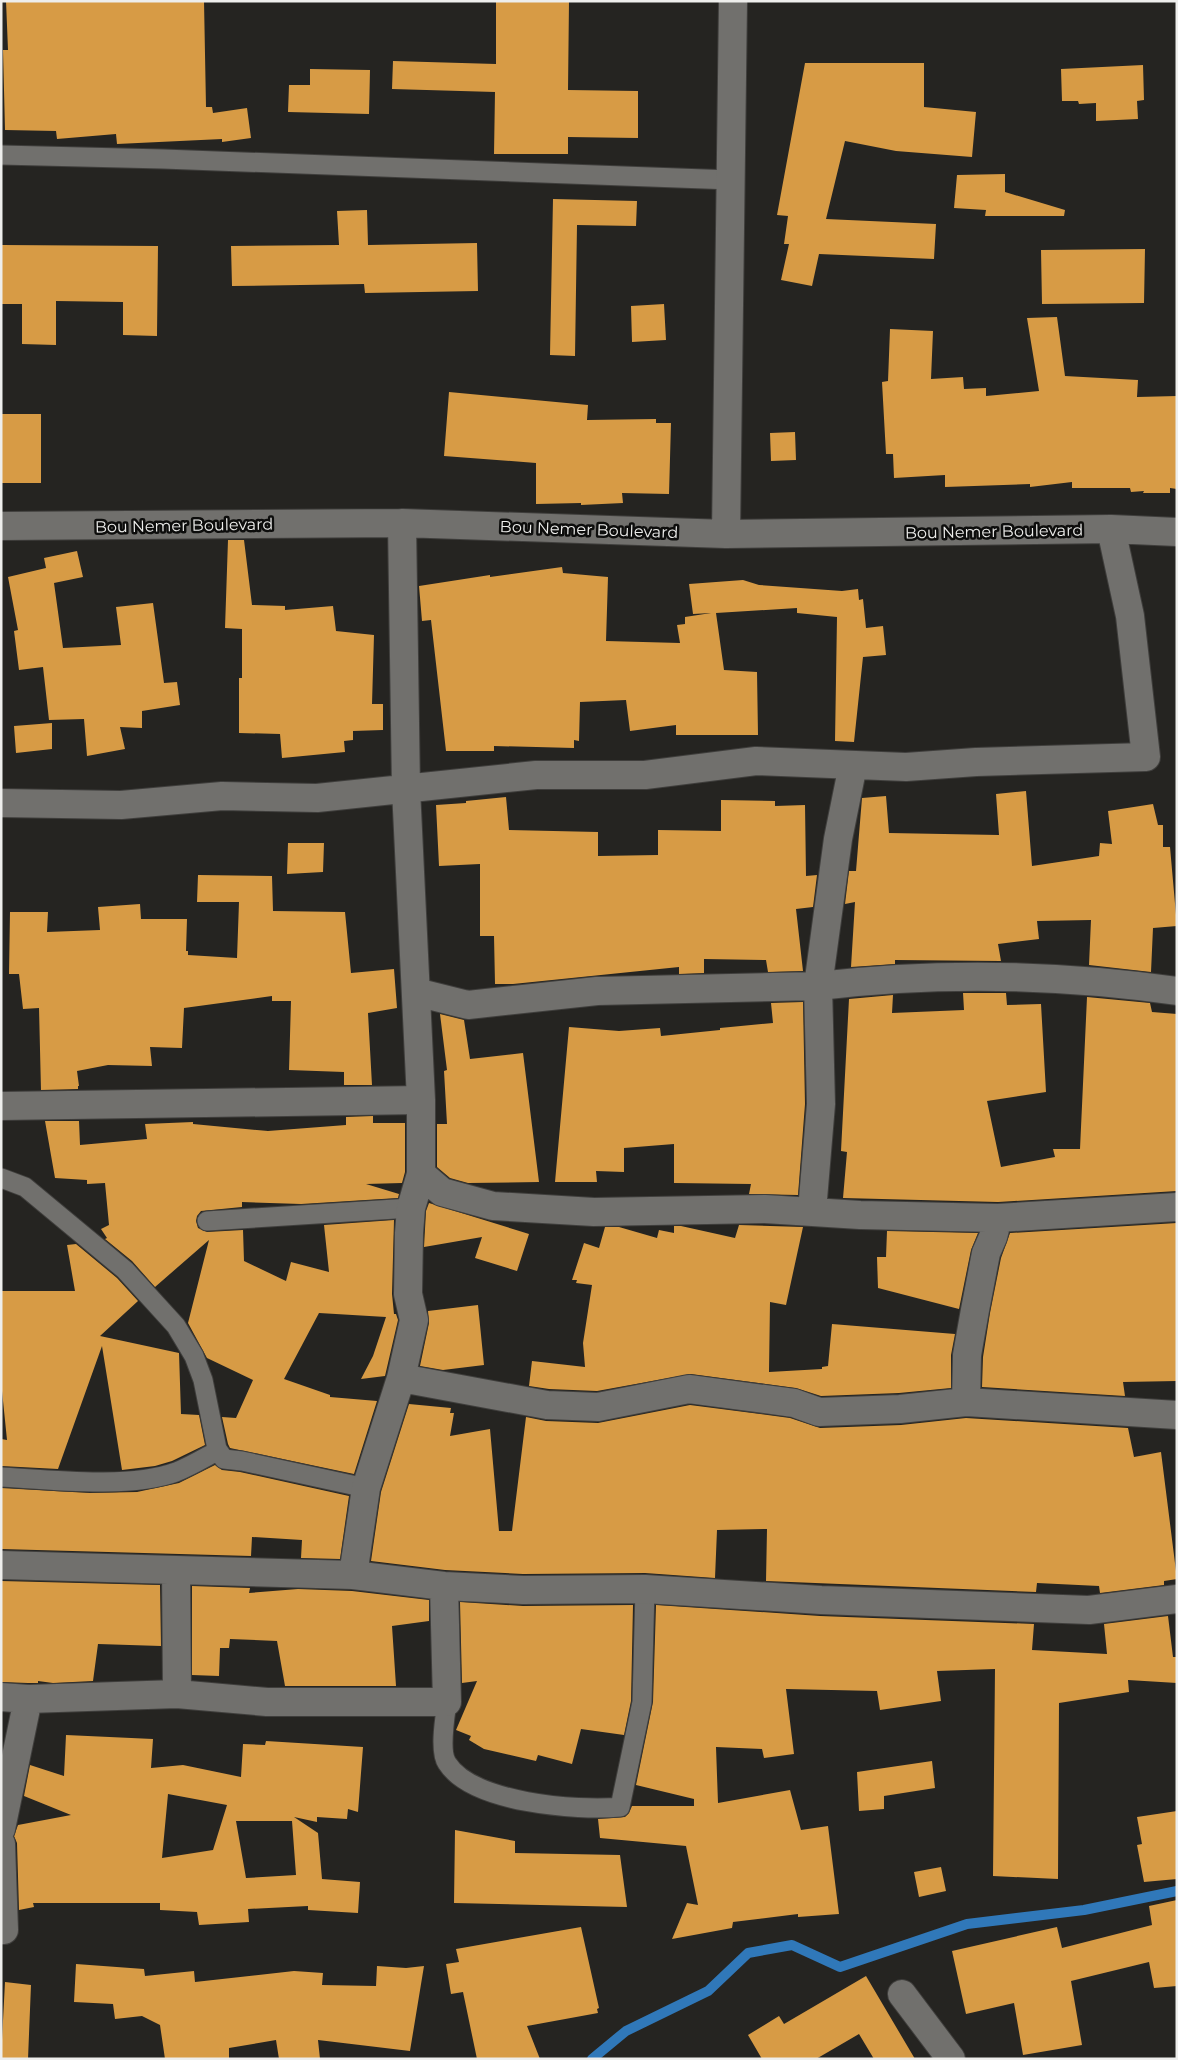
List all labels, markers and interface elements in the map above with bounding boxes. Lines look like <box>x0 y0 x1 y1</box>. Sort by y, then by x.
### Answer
street label: Bou Nemer Boulevard <box>95 514 273 537</box>
street label: Bou Nemer Boulevard <box>499 517 679 542</box>
street label: Bou Nemer Boulevard <box>905 520 1083 543</box>

